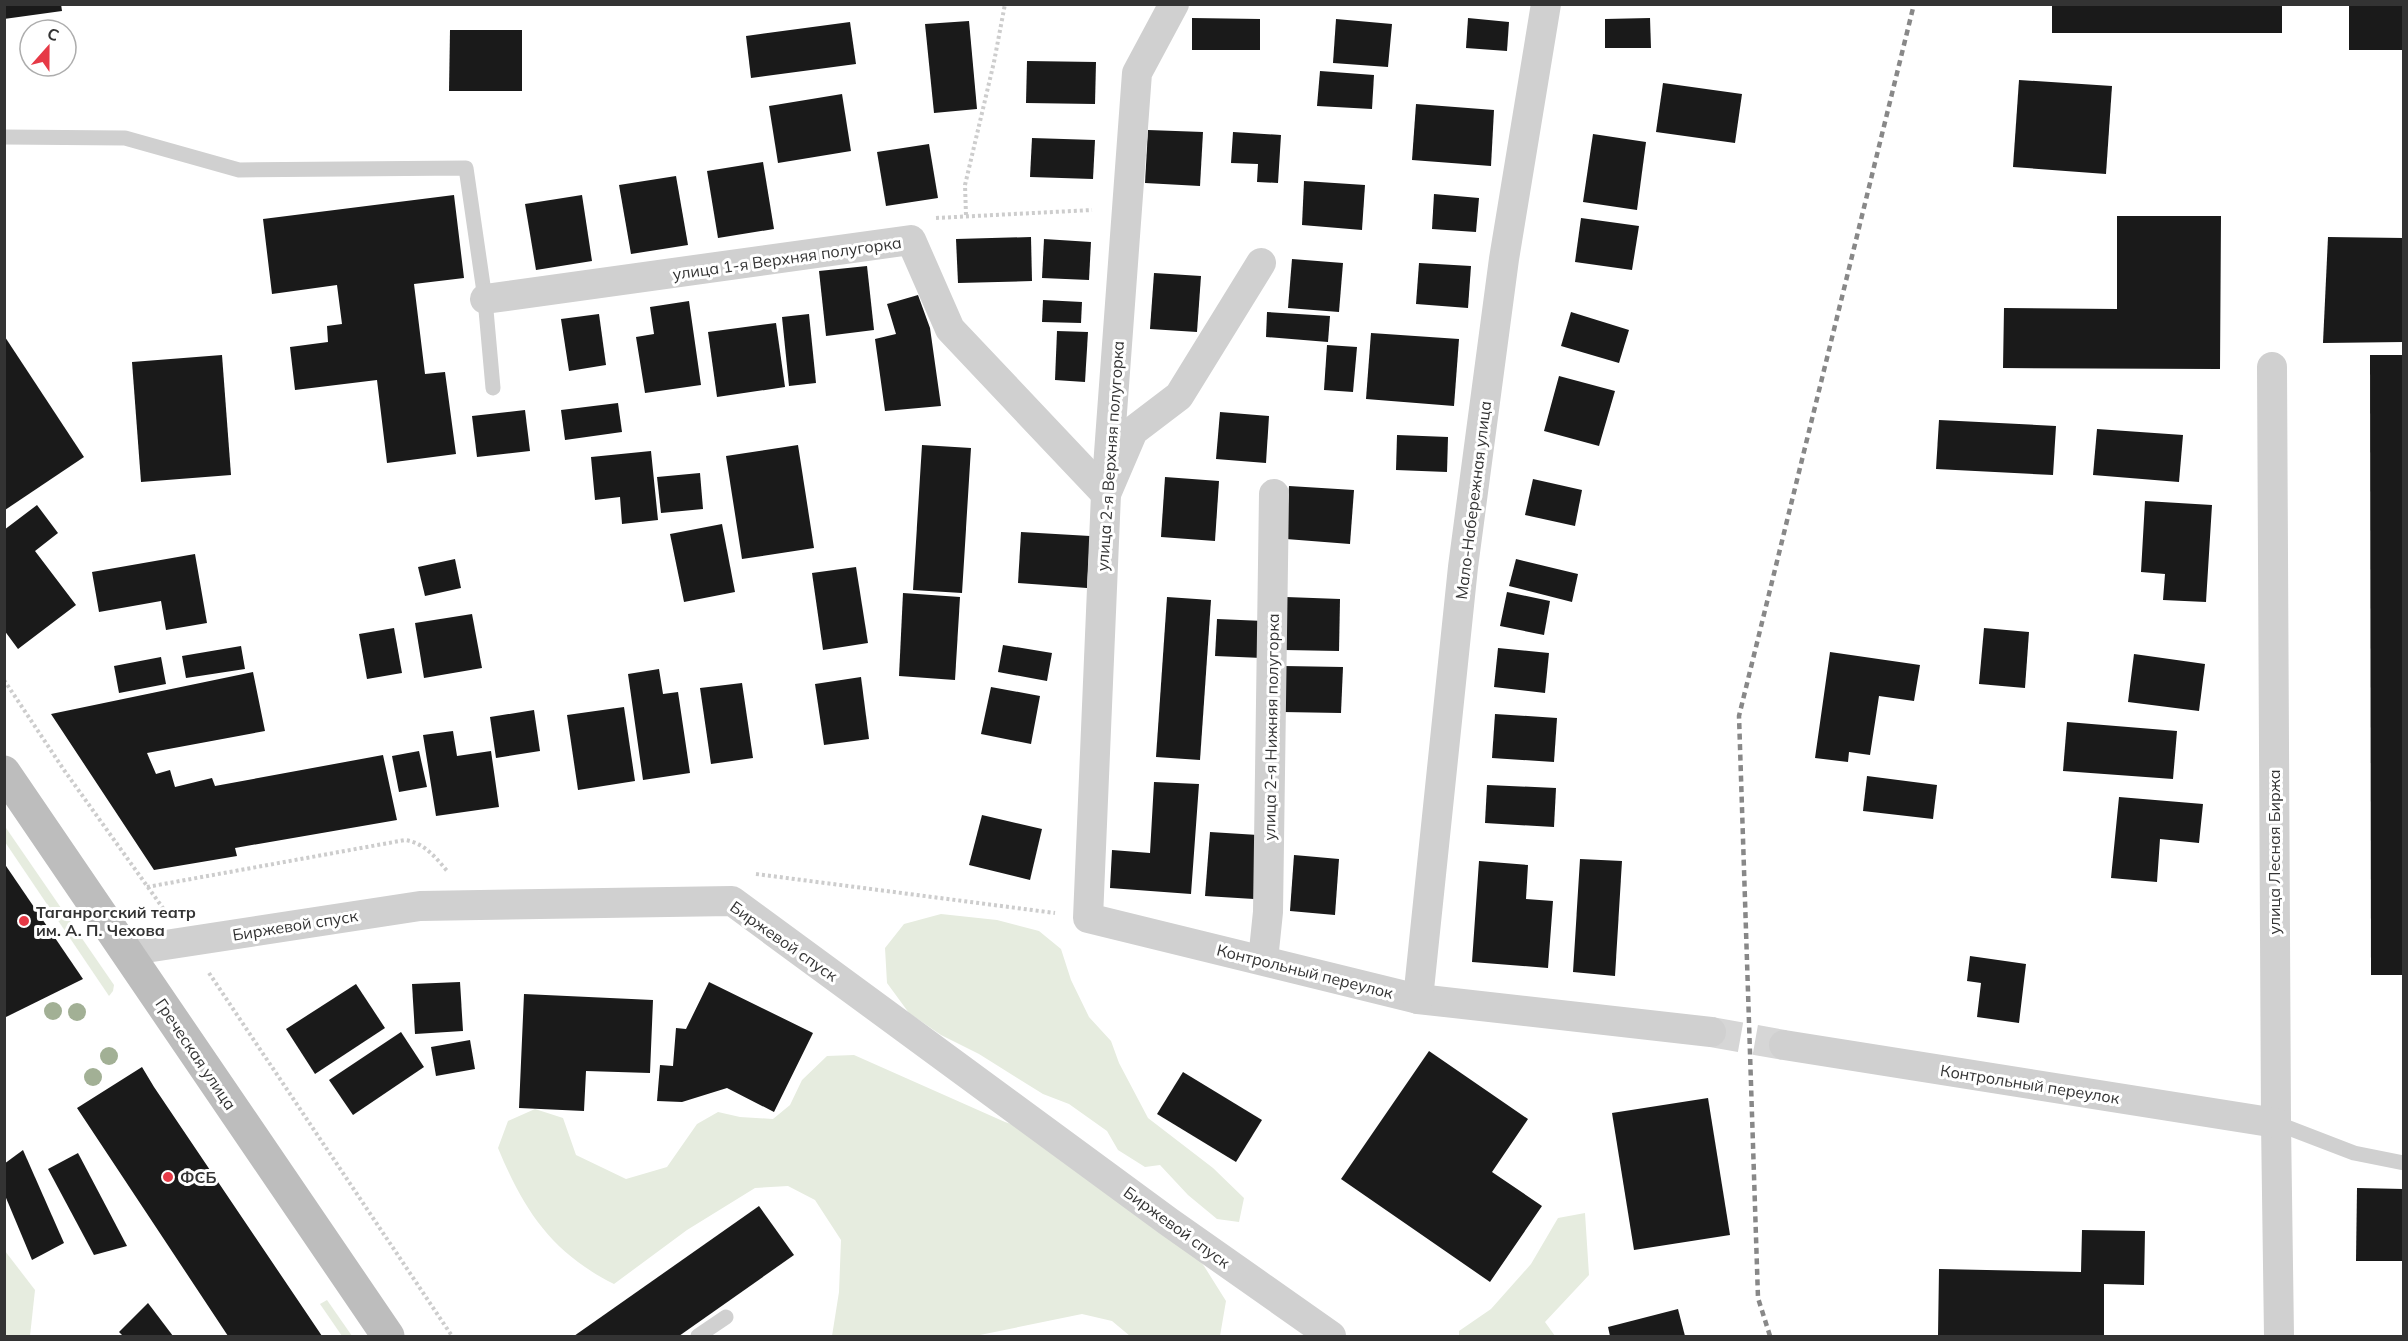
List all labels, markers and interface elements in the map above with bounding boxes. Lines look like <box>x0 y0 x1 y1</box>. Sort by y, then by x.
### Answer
north arrow <box>18 18 78 78</box>
text: С <box>45 23 62 45</box>
street label: улица 1-я Верхняя полугорка <box>671 232 903 284</box>
street label: улица 2-я Верхняя полугорка <box>1092 340 1128 572</box>
street label: Мало-Набережная улица <box>1451 400 1495 600</box>
street label: улица 2-я Нижняя полугорка <box>1259 613 1283 841</box>
street label: улица Лесная Биржа <box>2264 769 2284 935</box>
street label: Биржевой спуск <box>726 896 842 986</box>
place label: Таганрогский театр им. А. П. Чехова <box>36 902 196 940</box>
street label: Биржевой спуск <box>231 905 360 945</box>
marker: Таганрогский театр им. А. П. Чехова <box>17 914 31 928</box>
street label: Контрольный переулок <box>1215 939 1396 1003</box>
street label: Греческая улица <box>151 994 241 1114</box>
street label: Контрольный переулок <box>1939 1060 2121 1108</box>
place label: ФСБ <box>180 1167 217 1187</box>
marker: ФСБ <box>161 1170 175 1184</box>
street label: Биржевой спуск <box>1120 1182 1234 1273</box>

